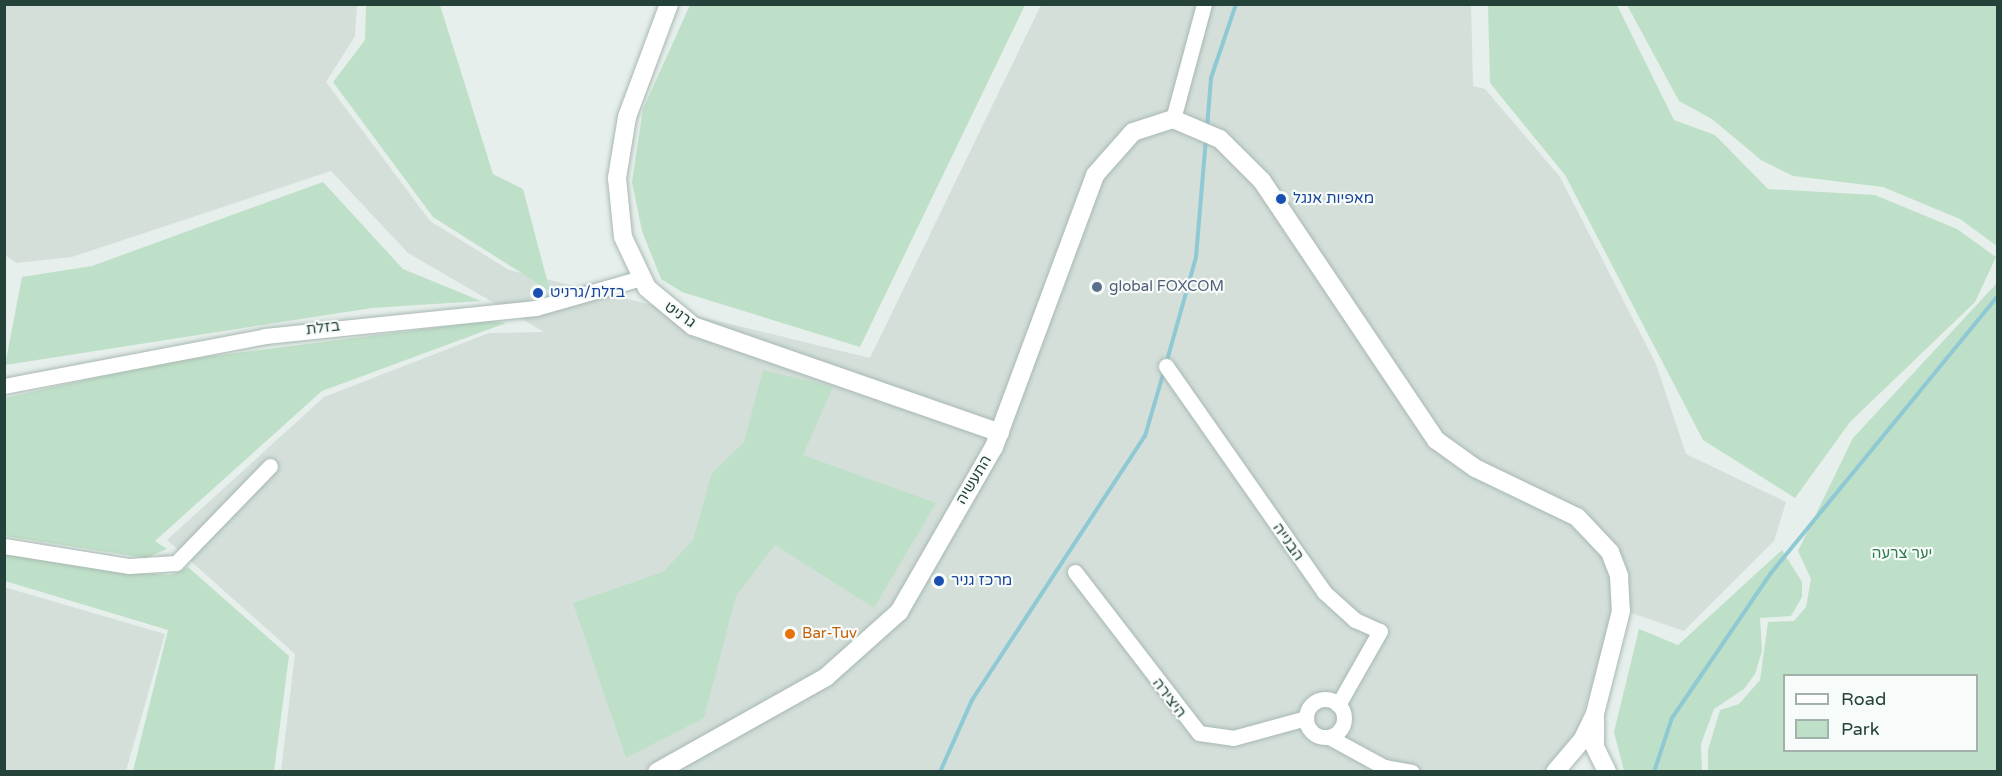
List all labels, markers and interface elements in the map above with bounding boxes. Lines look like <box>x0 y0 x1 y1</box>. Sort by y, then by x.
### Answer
place label: מאפיות אנגל <box>1293 190 1374 208</box>
marker: מאפיות אנגל <box>1274 192 1288 206</box>
place label: global FOXCOM <box>1109 278 1224 296</box>
marker: global FOXCOM <box>1090 280 1104 294</box>
place label: בזלת/גרניט <box>550 284 625 302</box>
marker: בזלת/גרניט <box>531 286 545 300</box>
street label: גרניט <box>661 298 699 332</box>
street label: בזלת <box>305 317 341 339</box>
street label: התעשיה <box>952 452 996 508</box>
street label: הבנייה <box>1269 520 1307 564</box>
park label: יער צרעה <box>1872 545 1932 563</box>
place label: מרכז גניר <box>951 572 1012 590</box>
marker: מרכז גניר <box>932 574 946 588</box>
place label: Bar-Tuv <box>802 625 857 643</box>
marker: Bar-Tuv <box>783 627 797 641</box>
legend <box>1783 674 1978 752</box>
street label: היצירה <box>1148 675 1190 721</box>
text: Road <box>1841 688 1886 710</box>
text: Park <box>1841 718 1879 740</box>

